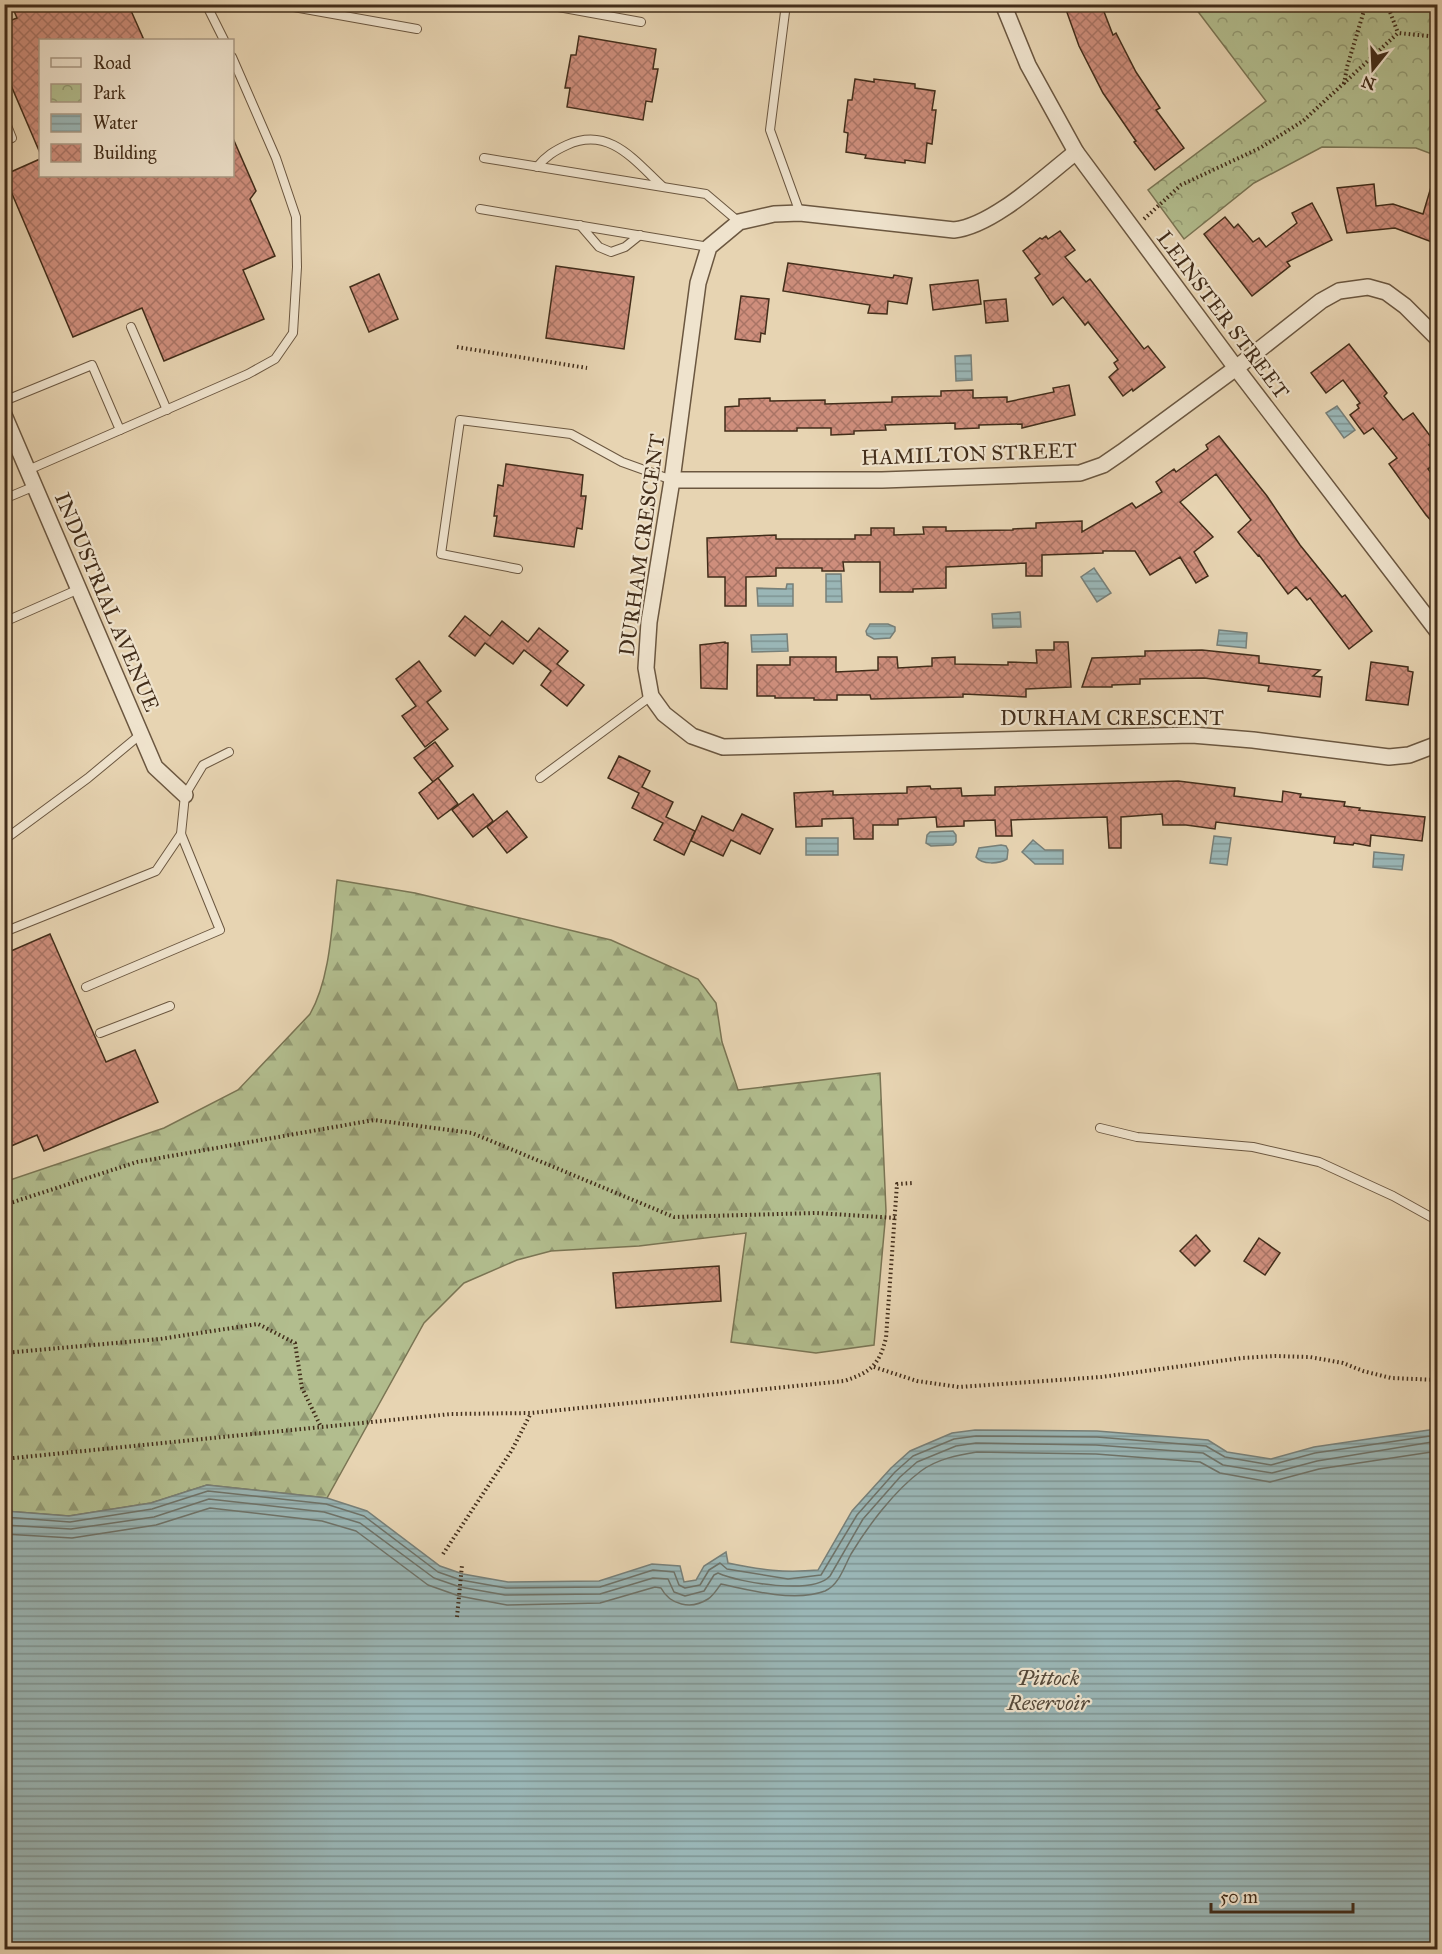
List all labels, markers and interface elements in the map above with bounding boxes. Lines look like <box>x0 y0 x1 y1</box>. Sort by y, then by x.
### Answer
legend <box>39 39 234 177</box>
north arrow <box>1343 39 1403 99</box>
text: Road <box>93 52 131 74</box>
text: N <box>1359 72 1378 94</box>
text: Park <box>93 82 126 104</box>
text: Water <box>93 112 138 134</box>
text: Building <box>93 142 157 165</box>
street label: LEINSTER STREET <box>1151 226 1295 404</box>
street label: DURHAM CRESCENT <box>614 432 670 658</box>
street label: HAMILTON STREET <box>861 437 1077 471</box>
street label: INDUSTRIAL AVENUE <box>49 488 165 716</box>
street label: DURHAM CRESCENT <box>1000 705 1224 731</box>
water label: Pittock Reservoir <box>1006 1664 1091 1716</box>
scale bar <box>1211 1876 1354 1914</box>
text: 50 m <box>1220 1886 1258 1908</box>

